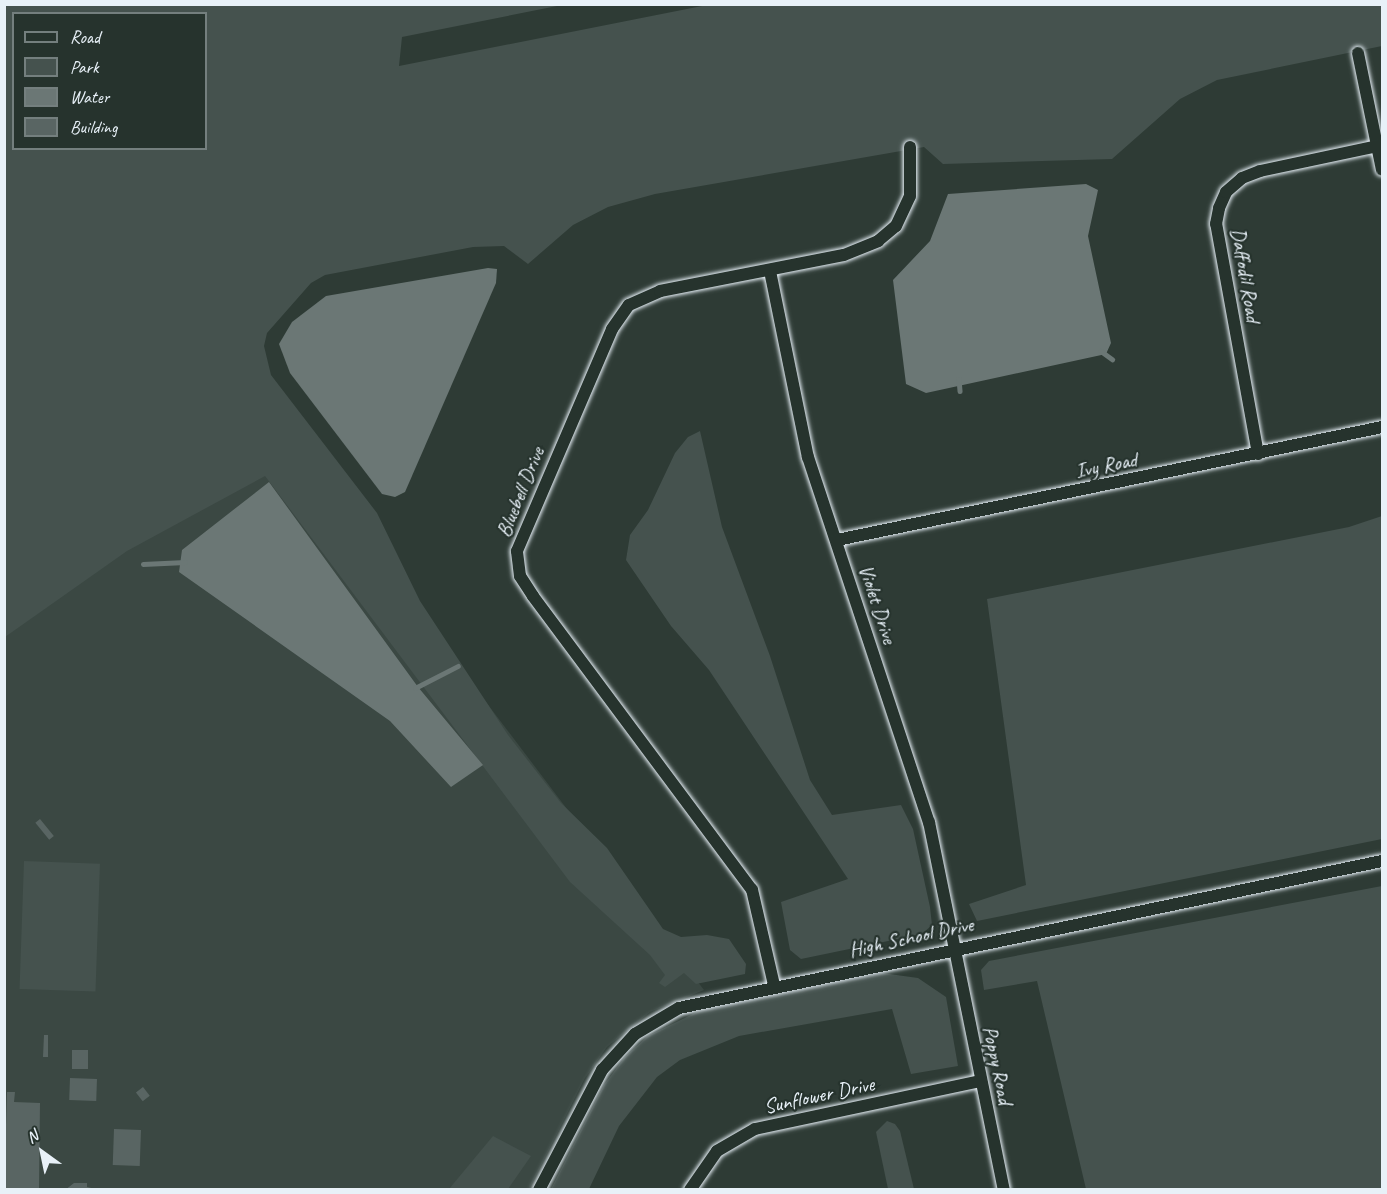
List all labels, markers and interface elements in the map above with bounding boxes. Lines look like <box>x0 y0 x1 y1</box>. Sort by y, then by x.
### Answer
legend <box>12 12 207 150</box>
text: Road <box>70 26 100 48</box>
text: Park <box>70 56 99 78</box>
text: Water <box>70 86 109 108</box>
text: Building <box>70 116 117 138</box>
street label: Daffodil Road <box>1225 226 1267 324</box>
street label: Bluebell Drive <box>490 443 550 541</box>
street label: Ivy Road <box>1073 446 1139 484</box>
street label: Violet Drive <box>853 561 903 647</box>
street label: High School Drive <box>847 912 975 962</box>
street label: Poppy Road <box>977 1023 1019 1107</box>
street label: Sunflower Drive <box>762 1071 876 1119</box>
north arrow <box>12 1122 72 1182</box>
text: N <box>23 1126 42 1148</box>

